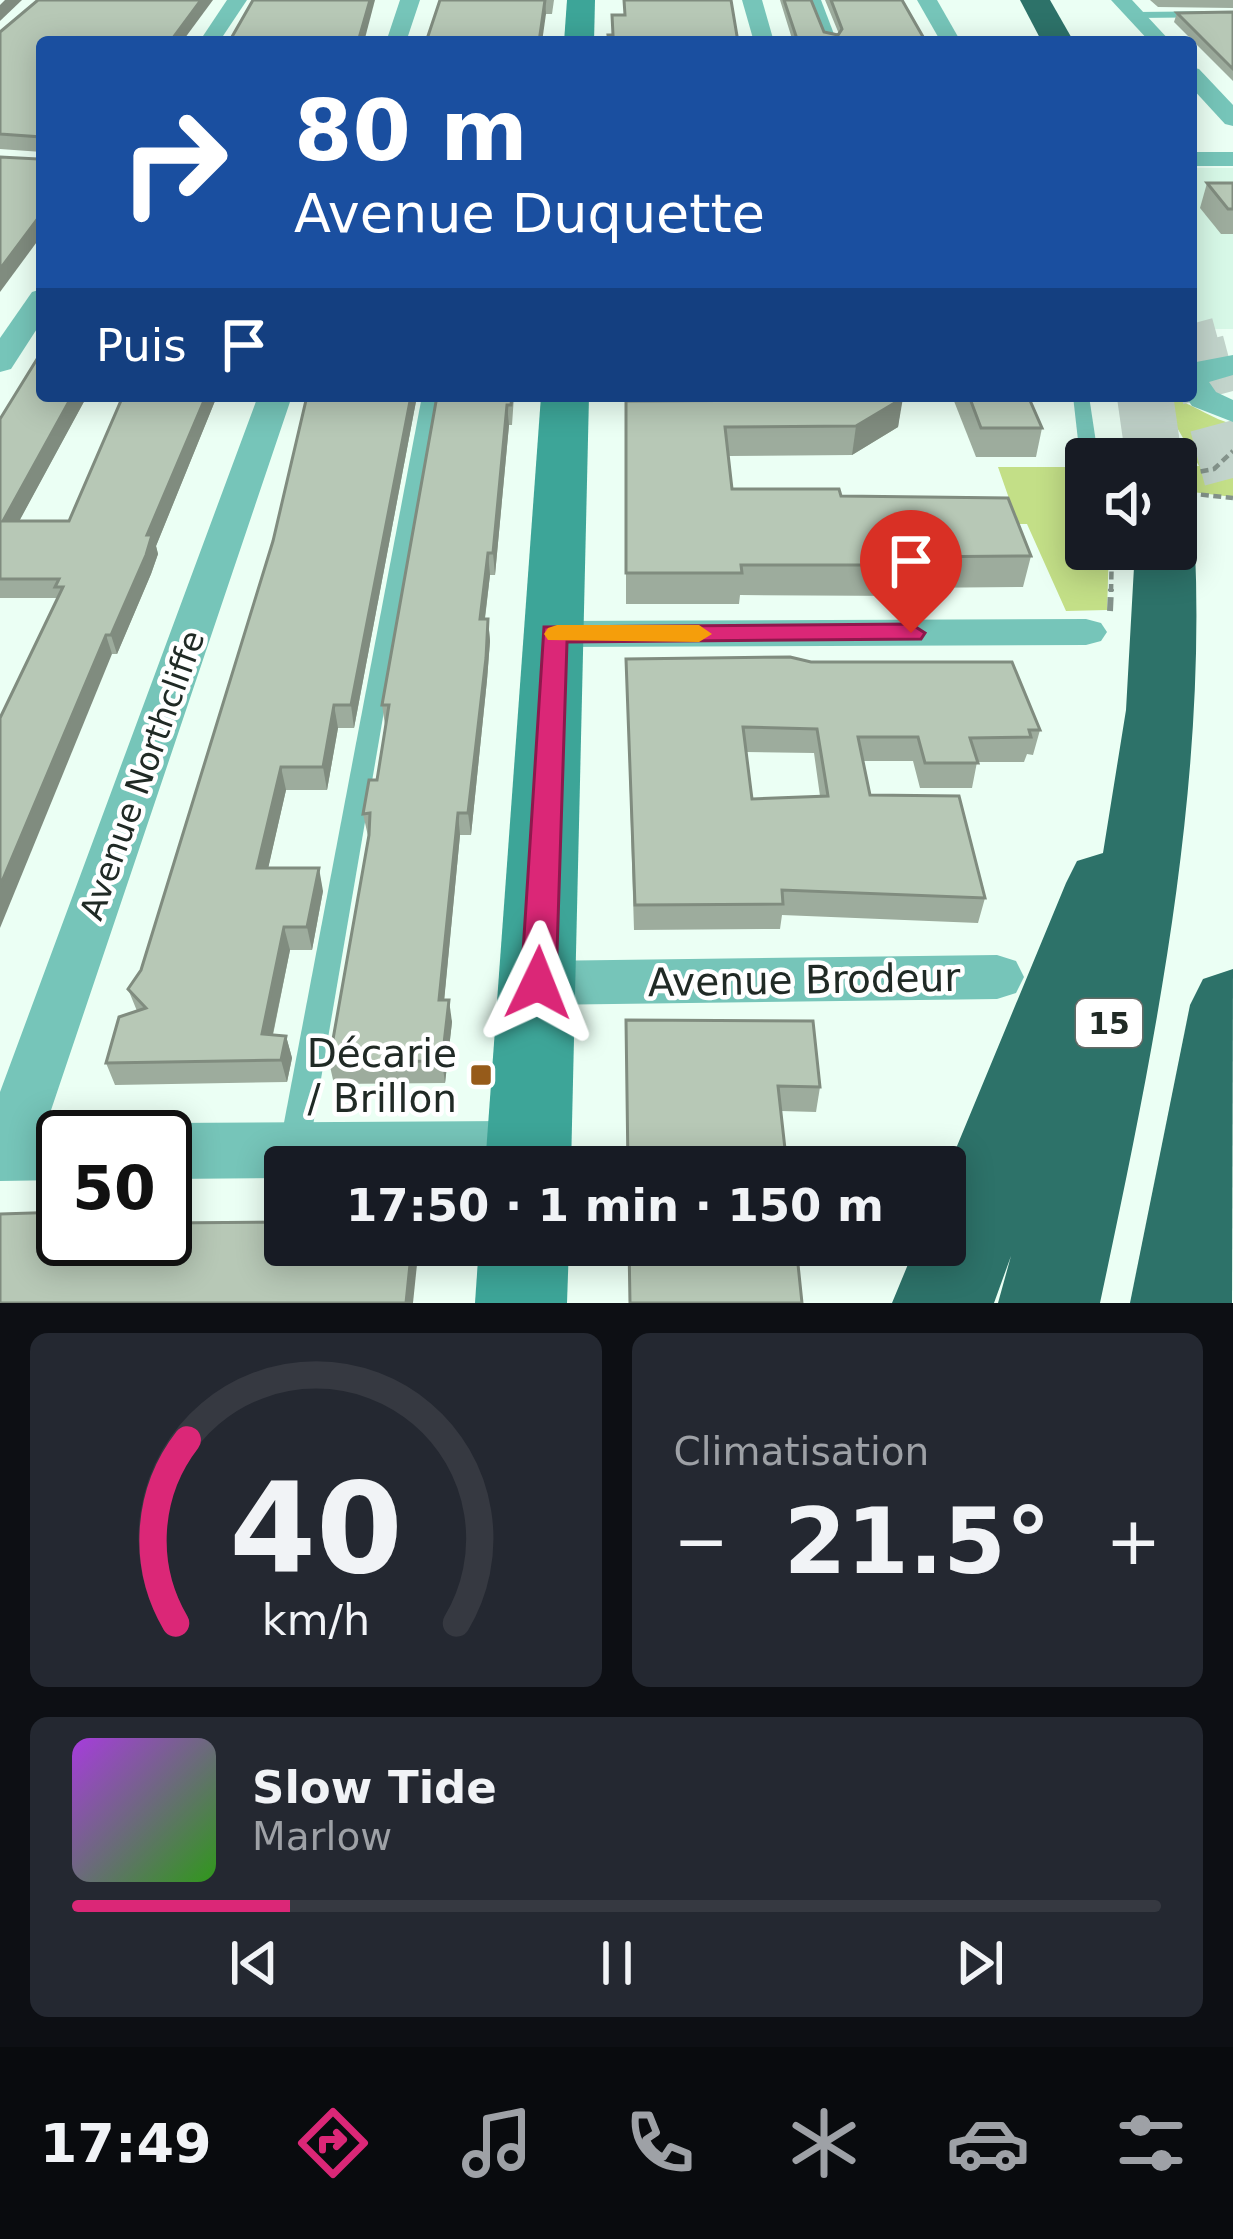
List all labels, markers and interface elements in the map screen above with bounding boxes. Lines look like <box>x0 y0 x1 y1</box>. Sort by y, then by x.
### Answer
text: 80 m <box>294 82 528 180</box>
icon: right <box>96 84 252 240</box>
text: Avenue Duquette <box>294 182 765 245</box>
icon: arrive <box>211 312 277 378</box>
text: Puis <box>96 319 187 372</box>
map controls <box>1065 438 1197 570</box>
button: sound <box>1065 438 1197 570</box>
pin <box>860 510 962 633</box>
icon: arrive <box>878 528 944 594</box>
street label: Avenue Northcliffe <box>72 625 212 925</box>
position arrow <box>475 920 601 1046</box>
street label: Avenue Brodeur <box>647 955 962 1005</box>
road number: 15 <box>1076 999 1142 1047</box>
place label: Décarie / Brillon <box>307 1031 457 1121</box>
marker: Décarie / Brillon <box>468 1062 494 1088</box>
speed limit sign: 50 <box>36 1110 192 1266</box>
text: 17:50 · 1 min · 150 m <box>346 1179 884 1232</box>
text: Climatisation <box>674 1429 929 1474</box>
text: 40 <box>229 1456 403 1601</box>
text: 21.5° <box>784 1489 1051 1594</box>
text: − <box>674 1503 729 1580</box>
text: + <box>1106 1503 1161 1580</box>
text: km/h <box>262 1595 370 1645</box>
text: Slow Tide <box>252 1761 497 1814</box>
text: Marlow <box>252 1814 392 1859</box>
icon: previous <box>221 1930 287 1996</box>
icon: pause <box>584 1930 650 1996</box>
icon: next <box>947 1930 1013 1996</box>
icon: directions <box>291 2101 375 2185</box>
icon: music <box>455 2101 539 2185</box>
icon: phone <box>618 2101 702 2185</box>
icon: climate <box>782 2101 866 2185</box>
icon: car <box>946 2101 1030 2185</box>
icon: filters <box>1109 2101 1193 2185</box>
text: 17:49 <box>40 2112 212 2175</box>

